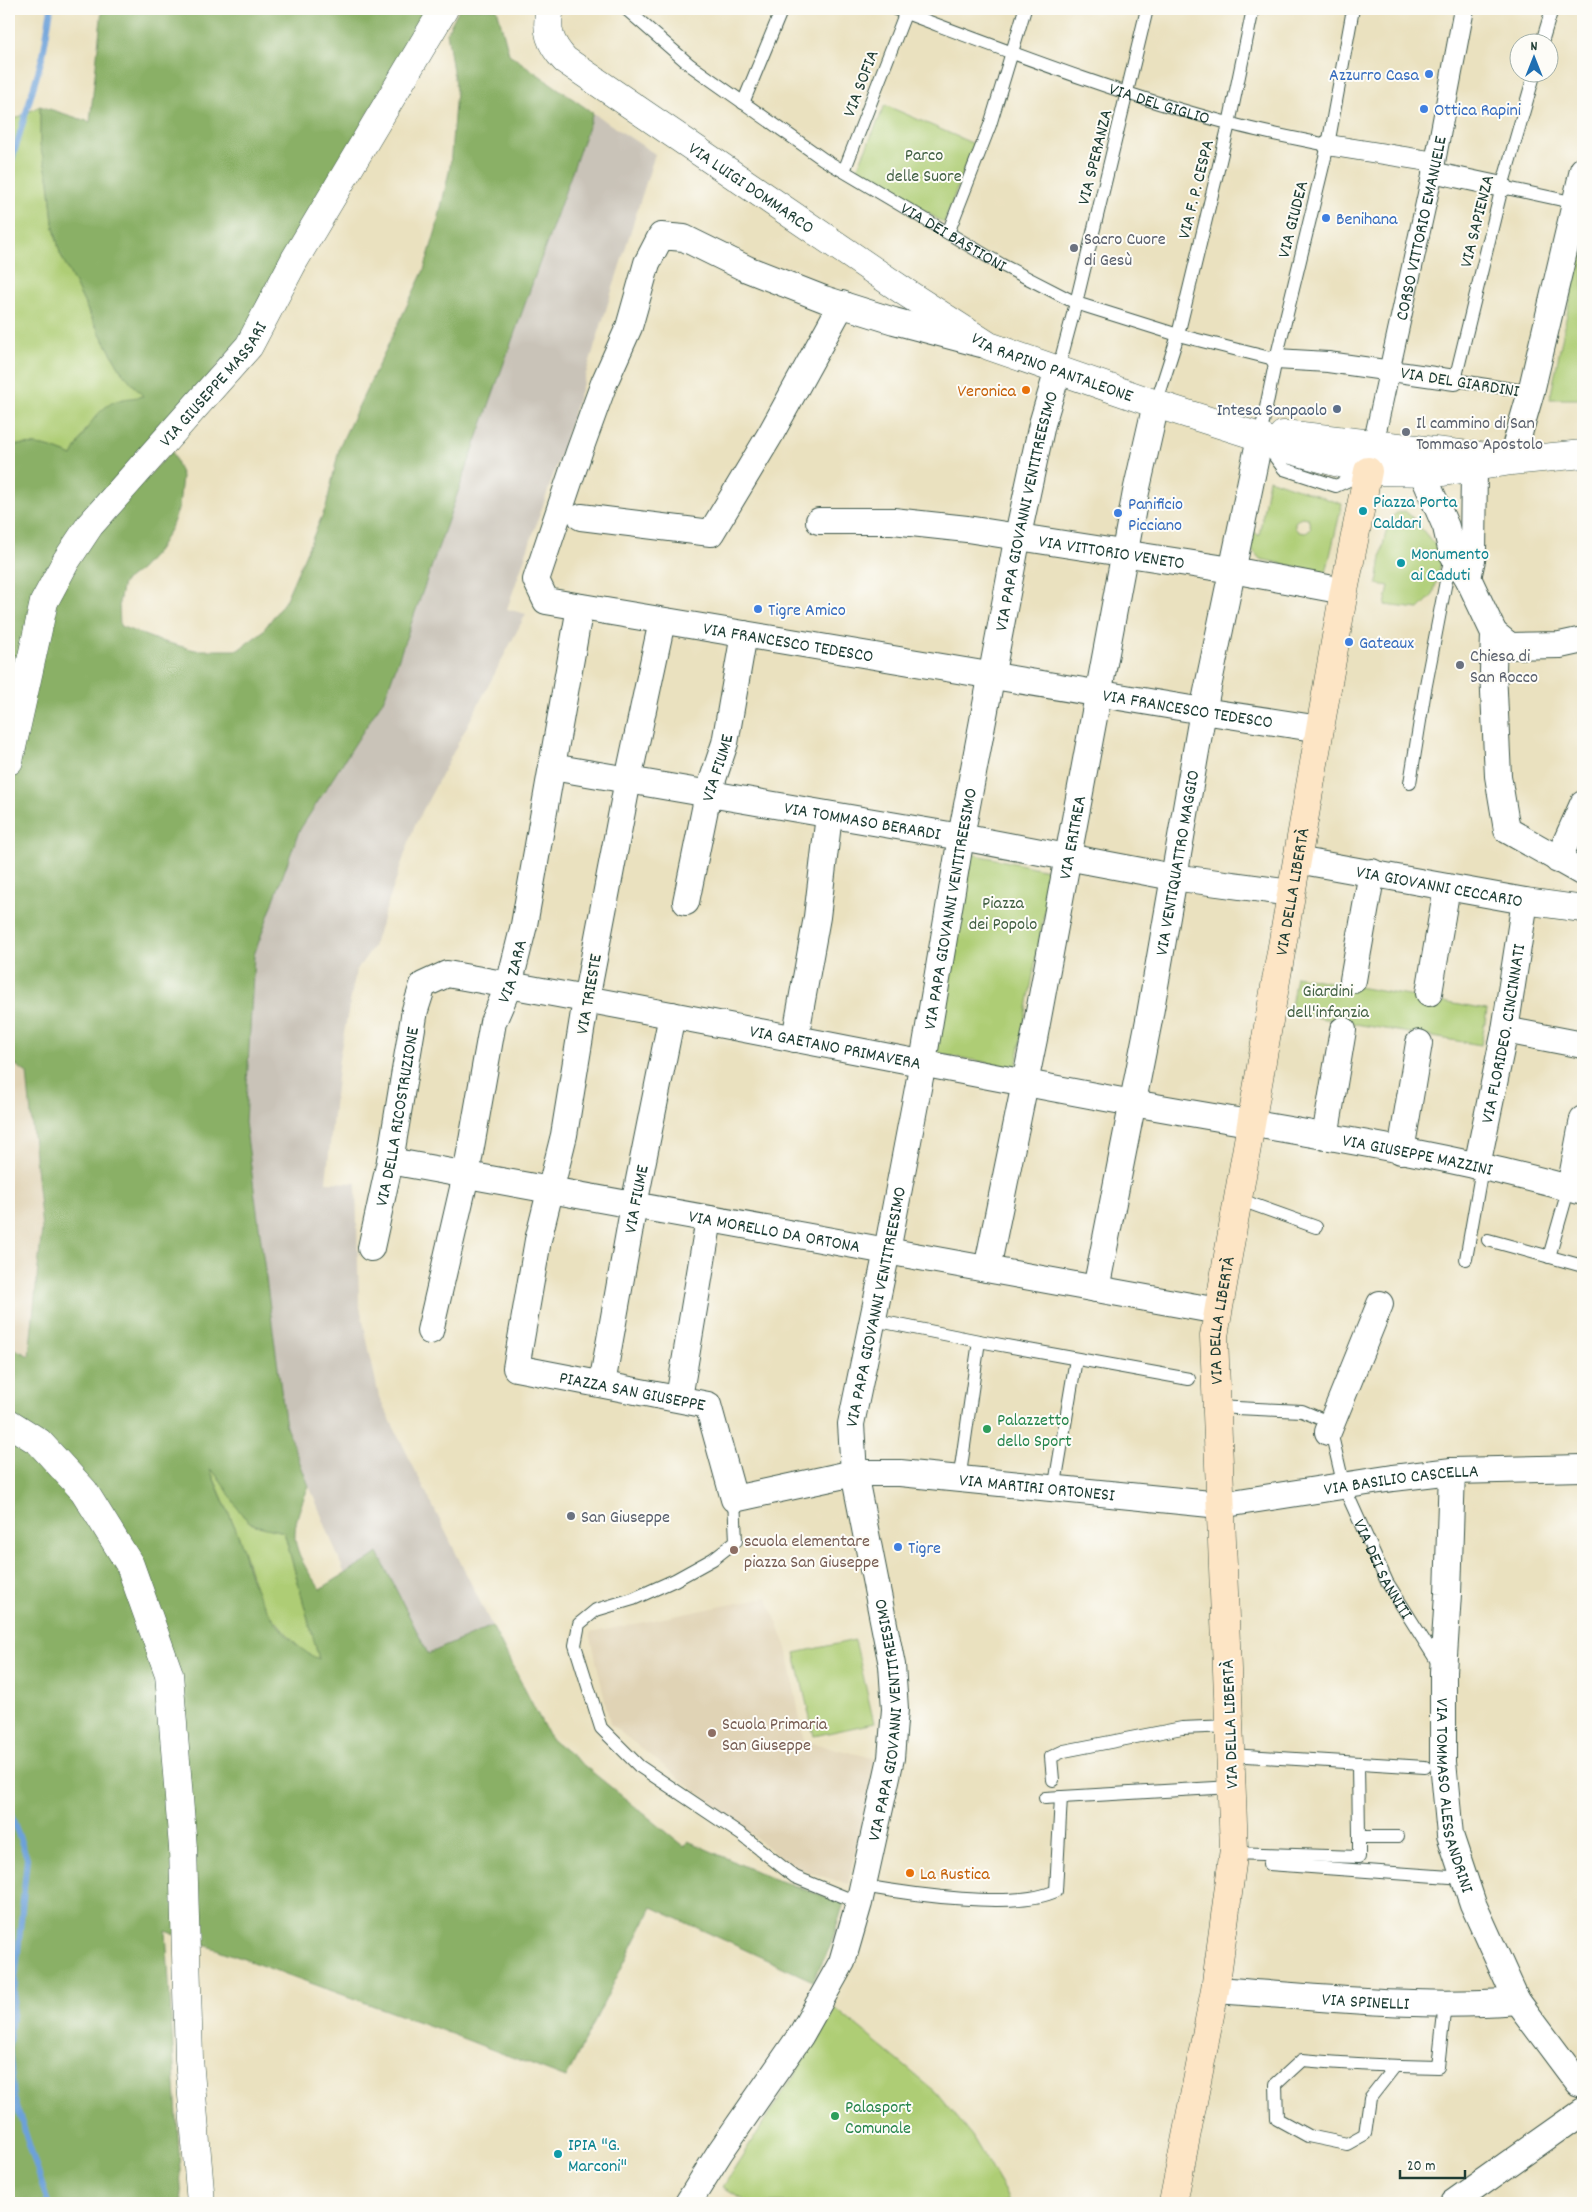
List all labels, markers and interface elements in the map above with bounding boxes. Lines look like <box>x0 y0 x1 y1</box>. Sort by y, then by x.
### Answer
north arrow <box>1510 32 1560 82</box>
text: N <box>1531 37 1538 57</box>
street label: VIA SOFIA <box>838 47 887 121</box>
place label: Azzurro Casa <box>1329 64 1420 89</box>
marker: Azzurro Casa <box>1423 68 1435 80</box>
street label: VIA DEL GIGLIO <box>1105 78 1212 133</box>
place label: Ottica Rapini <box>1434 99 1521 124</box>
marker: Ottica Rapini <box>1418 103 1430 115</box>
street label: VIA SPERANZA <box>1072 107 1120 208</box>
street label: CORSO VITTORIO EMANUELE <box>1391 134 1455 323</box>
street label: VIA F. P. CESPA <box>1173 137 1222 242</box>
street label: VIA LUIGI DOMMARCO <box>682 138 818 241</box>
park label: Parco delle Suore <box>886 144 962 190</box>
street label: VIA SAPIENZA <box>1455 173 1502 270</box>
street label: VIA GIUDEA <box>1273 178 1316 261</box>
street label: VIA DEI BASTIONI <box>895 197 1010 280</box>
place label: Benihana <box>1336 208 1398 233</box>
marker: Benihana <box>1320 212 1332 224</box>
place label: Sacro Cuore di Gesù <box>1084 228 1166 274</box>
marker: Sacro Cuore di Gesù <box>1068 242 1080 254</box>
street label: VIA GIUSEPPE MASSARI <box>155 318 275 454</box>
street label: VIA RAPINO PANTALEONE <box>965 327 1136 410</box>
street label: VIA DEL GIARDINI <box>1399 362 1521 405</box>
place label: Veronica <box>957 380 1017 405</box>
marker: Veronica <box>1020 384 1032 396</box>
street label: VIA PAPA GIOVANNI VENTITREESIMO <box>990 389 1066 633</box>
place label: Intesa Sanpaolo <box>1217 399 1327 424</box>
marker: Intesa Sanpaolo <box>1331 403 1343 415</box>
place label: Il cammino di San Tommaso Apostolo <box>1416 412 1543 458</box>
marker: Il cammino di San Tommaso Apostolo <box>1400 426 1412 438</box>
place label: Piazza Porta Caldari <box>1373 491 1458 537</box>
place label: Panificio Picciano <box>1128 493 1183 539</box>
marker: Piazza Porta Caldari <box>1357 505 1369 517</box>
marker: Panificio Picciano <box>1112 507 1124 519</box>
street label: VIA VITTORIO VENETO <box>1037 530 1186 578</box>
place label: Monumento ai Caduti <box>1411 543 1489 589</box>
marker: Monumento ai Caduti <box>1395 557 1407 569</box>
place label: Tigre Amico <box>768 599 846 624</box>
marker: Tigre Amico <box>752 603 764 615</box>
street label: VIA FRANCESCO TEDESCO <box>701 618 875 671</box>
place label: Gateaux <box>1359 632 1414 657</box>
marker: Gateaux <box>1343 636 1355 648</box>
place label: Chiesa di San Rocco <box>1470 645 1538 691</box>
marker: Chiesa di San Rocco <box>1454 659 1466 671</box>
street label: VIA FRANCESCO TEDESCO <box>1100 684 1274 737</box>
street label: VIA FIUME <box>697 733 741 804</box>
street label: VIA VENTIQUATTRO MAGGIO <box>1150 768 1207 958</box>
street label: VIA PAPA GIOVANNI VENTITREESIMO <box>919 786 985 1032</box>
street label: VIA ERITREA <box>1054 794 1094 882</box>
street label: VIA TOMMASO BERARDI <box>782 797 943 848</box>
street label: VIA DELLA LIBERTÀ <box>1271 826 1317 958</box>
street label: VIA GIOVANNI CECCARIO <box>1354 861 1525 915</box>
park label: Piazza dei Popolo <box>969 892 1037 938</box>
street label: VIA ZARA <box>493 937 535 1008</box>
street label: VIA FLORIDEO. CINCINNATI <box>1476 942 1533 1126</box>
street label: VIA TRIESTE <box>571 952 610 1037</box>
park label: Giardini dell'infanzia <box>1287 980 1369 1026</box>
street label: VIA GAETANO PRIMAVERA <box>747 1020 923 1078</box>
street label: VIA DELLA RICOSTRUZIONE <box>370 1025 427 1209</box>
street label: VIA GIUSEPPE MAZZINI <box>1340 1129 1495 1184</box>
street label: VIA FIUME <box>619 1163 657 1236</box>
street label: VIA PAPA GIOVANNI VENTITREESIMO <box>841 1185 914 1430</box>
street label: VIA MORELLO DA ORTONA <box>686 1205 862 1261</box>
street label: VIA DELLA LIBERTÀ <box>1204 1255 1243 1385</box>
street label: PIAZZA SAN GIUSEPPE <box>557 1367 707 1419</box>
place label: Palazzetto dello Sport <box>997 1409 1072 1455</box>
marker: Palazzetto dello Sport <box>981 1423 993 1435</box>
street label: VIA BASILIO CASCELLA <box>1322 1460 1479 1504</box>
street label: VIA MARTIRI ORTONESI <box>958 1469 1116 1509</box>
place label: San Giuseppe <box>581 1506 670 1531</box>
marker: San Giuseppe <box>565 1510 577 1522</box>
street label: VIA DEI SANNITI <box>1345 1516 1418 1625</box>
place label: scuola elementare piazza San Giuseppe <box>744 1530 879 1576</box>
place label: Tigre <box>908 1537 941 1562</box>
marker: Tigre <box>892 1541 904 1553</box>
marker: scuola elementare piazza San Giuseppe <box>728 1544 740 1556</box>
street label: VIA PAPA GIOVANNI VENTITREESIMO <box>863 1596 910 1844</box>
street label: VIA DELLA LIBERTÀ <box>1217 1659 1246 1789</box>
street label: VIA TOMMASO ALESSANDRINI <box>1428 1698 1479 1897</box>
place label: Scuola Primaria San Giuseppe <box>722 1713 828 1759</box>
marker: Scuola Primaria San Giuseppe <box>706 1727 718 1739</box>
place label: La Rustica <box>920 1863 990 1888</box>
marker: La Rustica <box>904 1867 916 1879</box>
street label: VIA SPINELLI <box>1321 1988 1410 2018</box>
place label: Palasport Comunale <box>845 2096 912 2142</box>
marker: Palasport Comunale <box>829 2110 841 2122</box>
place label: IPIA "G. Marconi" <box>568 2134 627 2180</box>
scale bar <box>1400 2147 1464 2179</box>
marker: IPIA "G. Marconi" <box>552 2148 564 2160</box>
text: 20 m <box>1407 2156 1435 2178</box>

